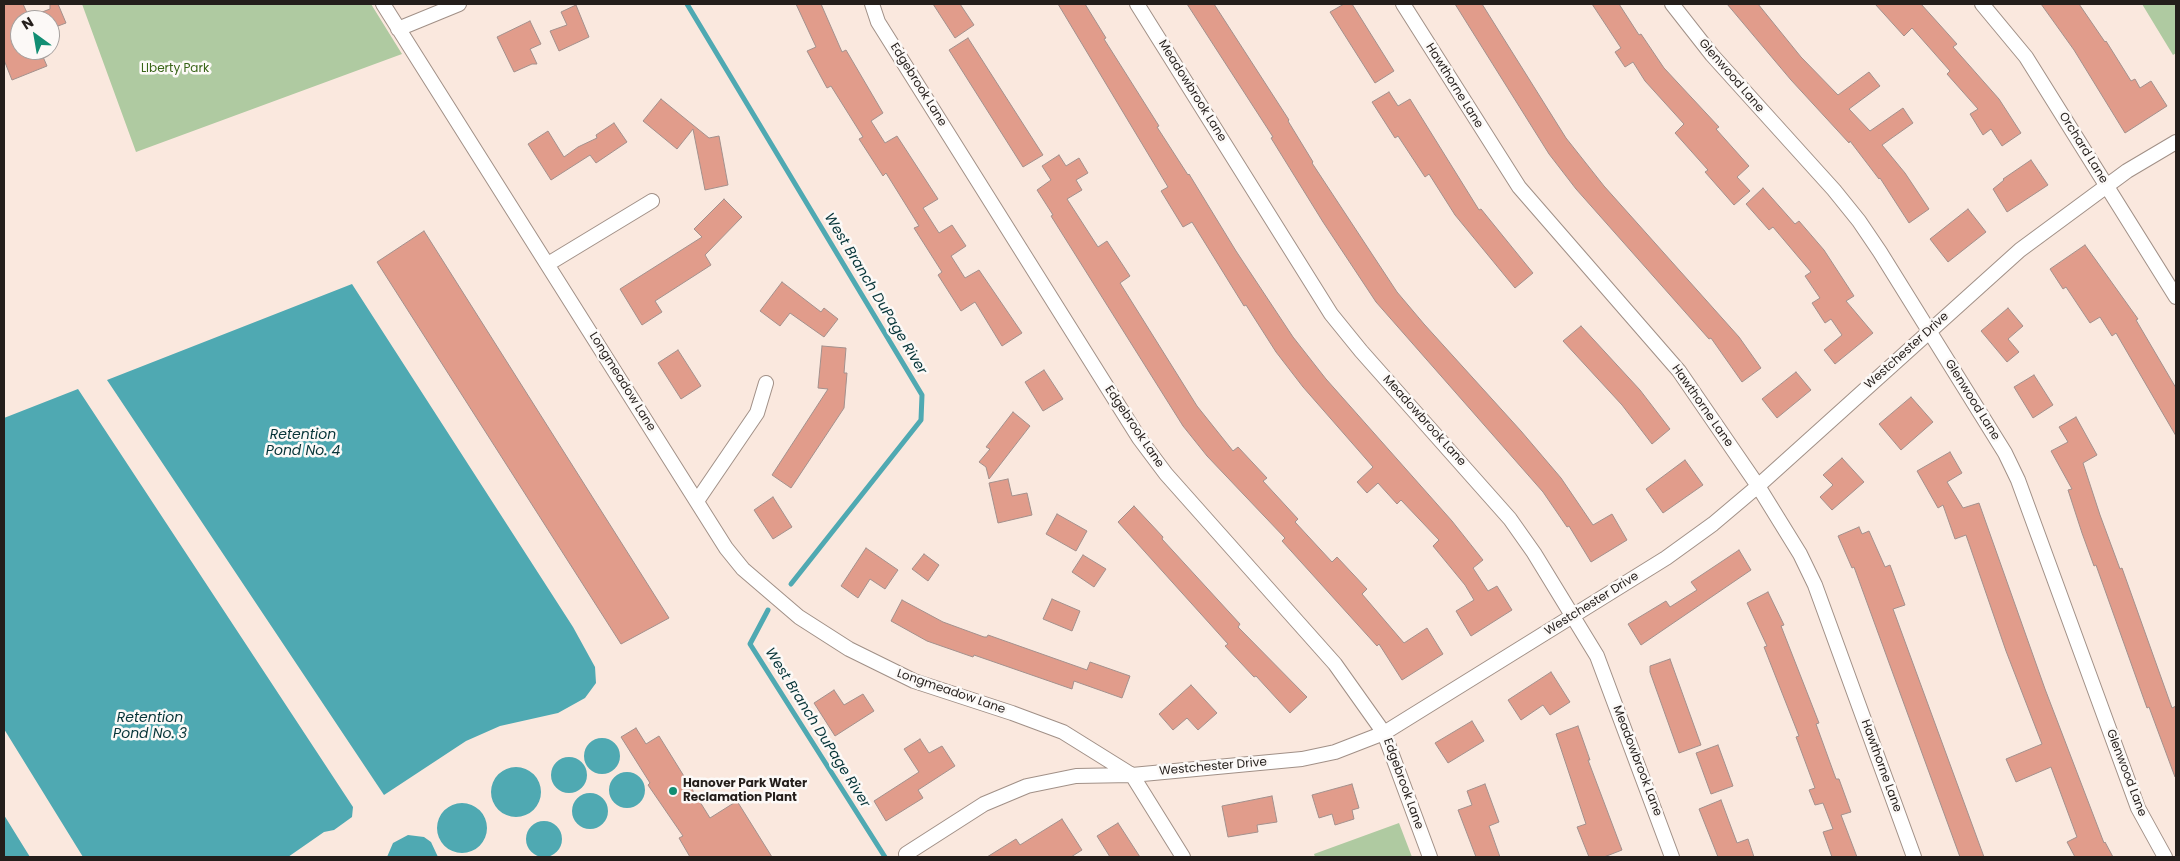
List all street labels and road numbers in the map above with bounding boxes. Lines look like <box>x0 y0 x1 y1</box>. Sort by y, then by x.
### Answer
street label: Glenwood Lane <box>1695 36 1767 116</box>
street label: Meadowbrook Lane <box>1155 37 1229 145</box>
street label: Edgebrook Lane <box>887 41 949 129</box>
street label: Hawthorne Lane <box>1422 41 1486 131</box>
street label: Orchard Lane <box>2055 110 2111 186</box>
street label: Westchester Drive <box>1862 310 1952 392</box>
street label: Longmeadow Lane <box>586 330 658 434</box>
street label: Glenwood Lane <box>1941 357 2003 443</box>
street label: Hawthorne Lane <box>1668 362 1736 450</box>
street label: Meadowbrook Lane <box>1379 373 1469 469</box>
street label: Edgebrook Lane <box>1101 383 1167 471</box>
street label: Westchester Drive <box>1542 569 1642 639</box>
street label: Longmeadow Lane <box>895 667 1007 717</box>
street label: Meadowbrook Lane <box>1609 704 1665 818</box>
street label: Hawthorne Lane <box>1858 718 1904 814</box>
street label: Glenwood Lane <box>2103 727 2149 819</box>
street label: Edgebrook Lane <box>1380 737 1426 831</box>
street label: Westchester Drive <box>1159 755 1267 779</box>

